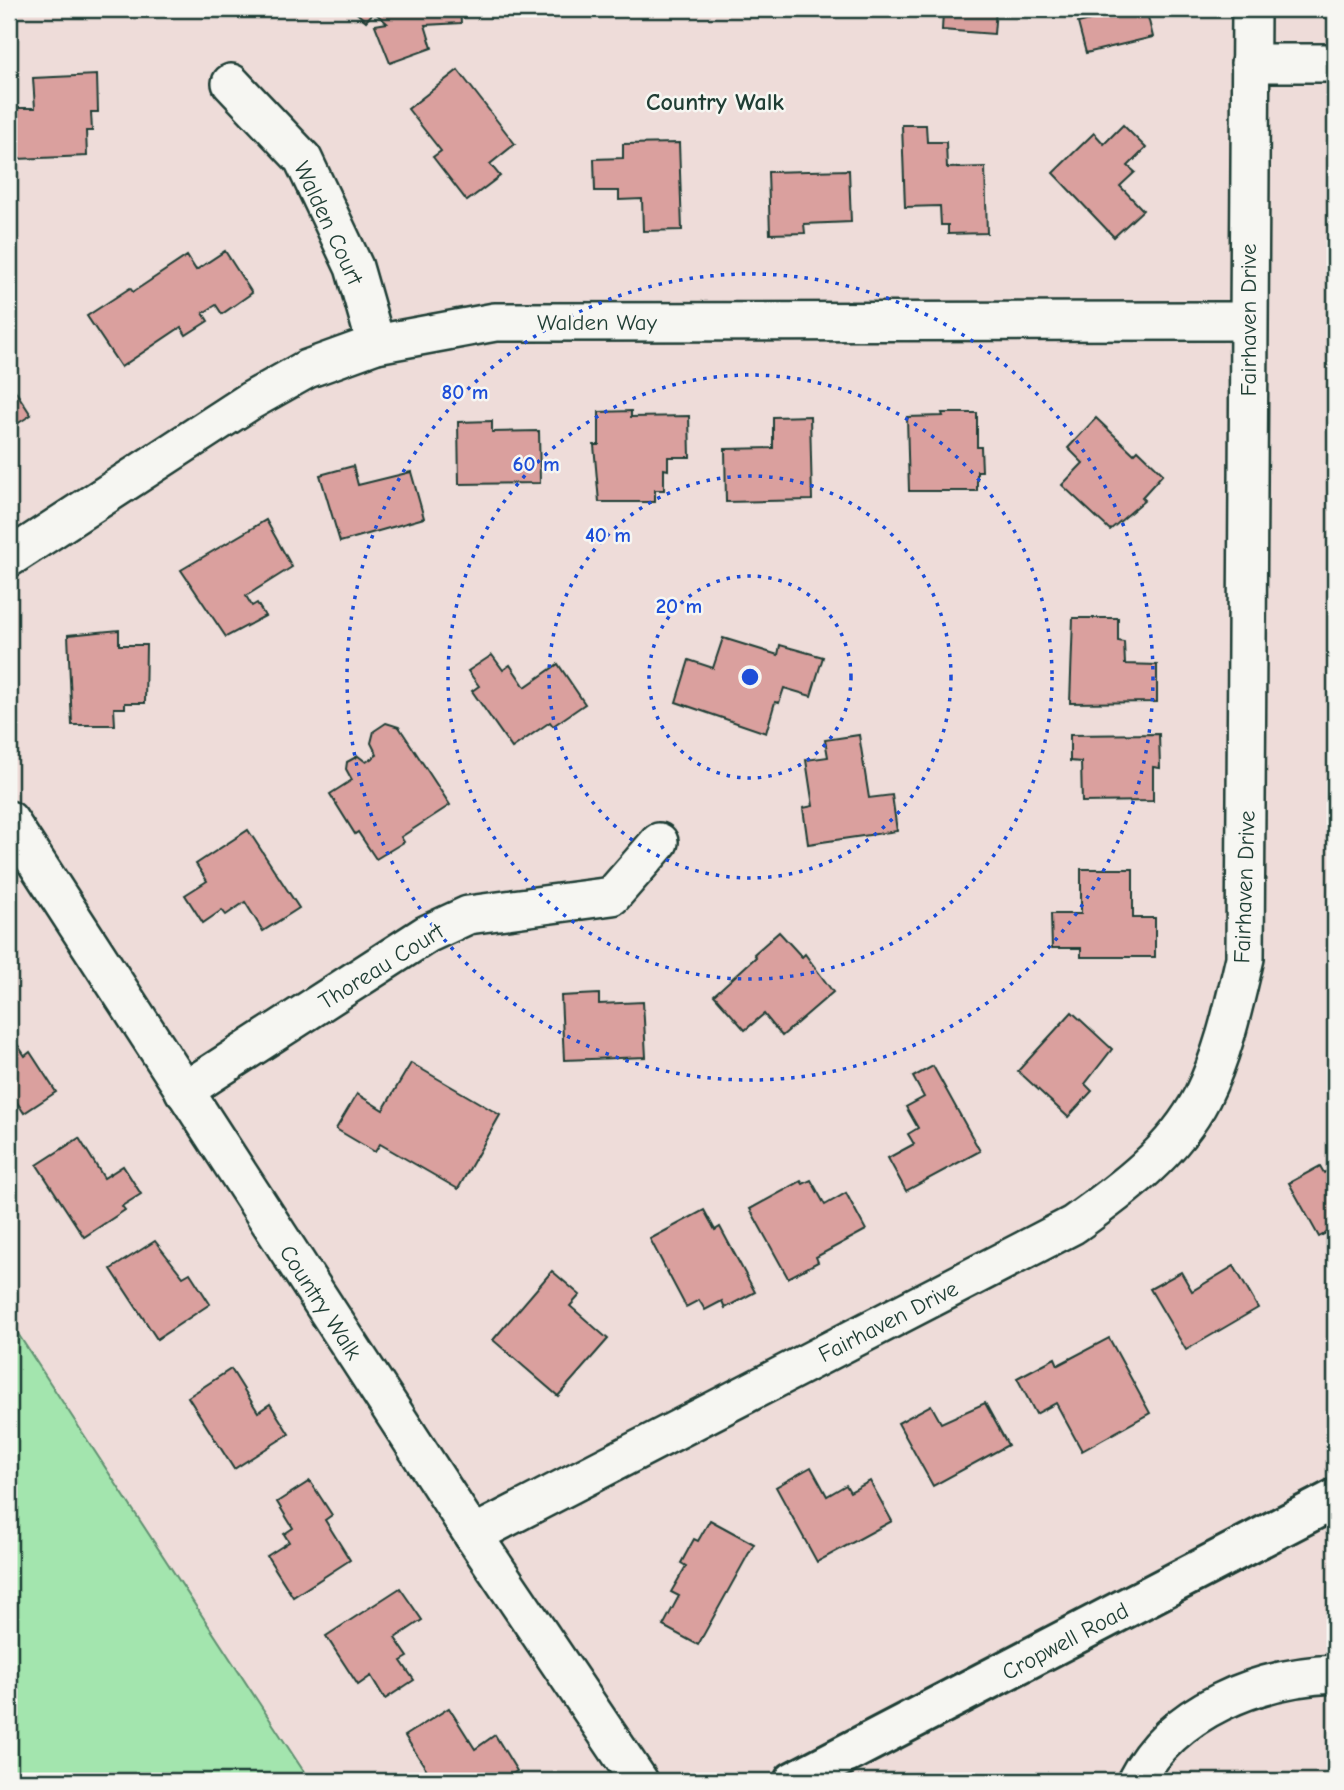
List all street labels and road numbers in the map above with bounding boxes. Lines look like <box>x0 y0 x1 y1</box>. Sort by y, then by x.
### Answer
street label: Walden Court <box>288 157 370 291</box>
street label: Fairhaven Drive <box>1235 244 1262 396</box>
street label: Walden Way <box>537 309 658 336</box>
street label: Fairhaven Drive <box>1228 810 1261 964</box>
street label: Thoreau Court <box>314 917 450 1015</box>
street label: Country Walk <box>274 1240 368 1364</box>
street label: Fairhaven Drive <box>814 1275 962 1368</box>
street label: Cropwell Road <box>997 1597 1133 1686</box>

